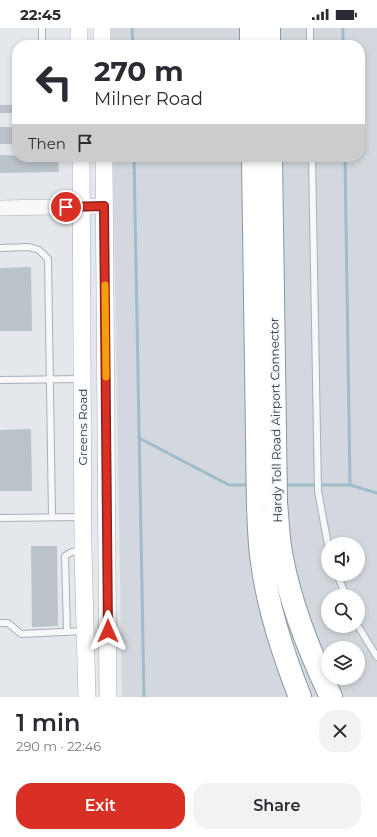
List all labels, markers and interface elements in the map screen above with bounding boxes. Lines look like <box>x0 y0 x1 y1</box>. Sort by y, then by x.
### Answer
text: 22:45 <box>20 5 61 24</box>
text: 270 m <box>94 54 184 88</box>
icon: left <box>28 56 80 108</box>
text: Milner Road <box>94 88 203 110</box>
icon: arrive <box>74 132 96 154</box>
text: Then <box>28 134 66 153</box>
pin <box>49 190 83 224</box>
icon: arrive <box>55 196 77 218</box>
street label: Hardy Toll Road Airport Connector <box>266 317 285 523</box>
street label: Greens Road <box>75 389 90 465</box>
map controls <box>321 537 365 685</box>
button: sound <box>321 537 365 581</box>
button: search <box>321 589 365 633</box>
position arrow <box>87 610 129 652</box>
button: layers <box>321 641 365 685</box>
text: 1 min <box>16 708 80 737</box>
button: close <box>319 710 361 752</box>
text: 290 m · 22:46 <box>16 738 101 754</box>
button: Exit <box>16 783 185 829</box>
button: Share <box>193 783 361 829</box>

